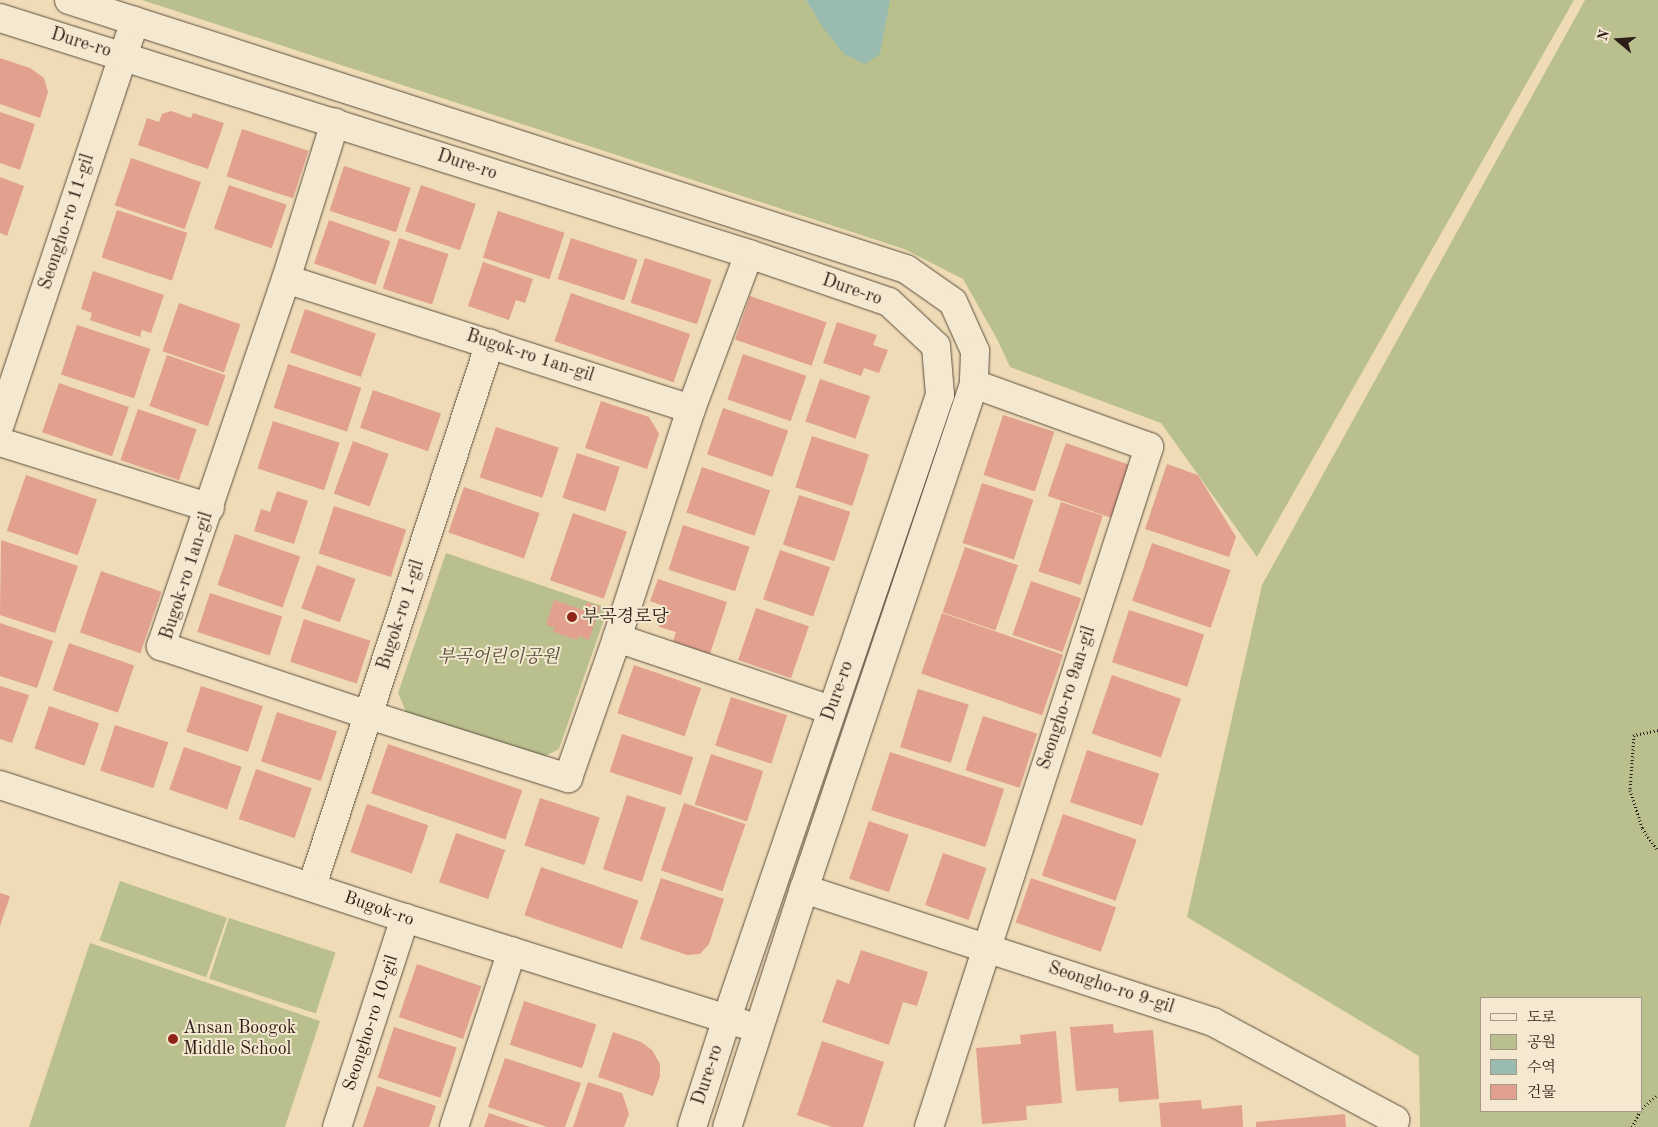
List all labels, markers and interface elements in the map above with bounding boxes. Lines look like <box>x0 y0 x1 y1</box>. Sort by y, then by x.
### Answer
north arrow <box>1593 15 1643 65</box>
street label: Dure-ro <box>48 24 114 62</box>
text: N <box>1595 28 1612 43</box>
street label: Dure-ro <box>434 145 500 185</box>
street label: Seongho-ro 11-gil <box>35 151 99 293</box>
street label: Dure-ro <box>819 270 885 310</box>
street label: Bugok-ro 1an-gil <box>463 325 597 387</box>
street label: Bugok-ro 1an-gil <box>156 509 218 643</box>
street label: Bugok-ro 1-gil <box>373 557 429 673</box>
place label: 부곡경로당 <box>582 606 669 628</box>
marker: 부곡경로당 <box>566 611 578 623</box>
street label: Seongho-ro 9an-gil <box>1034 623 1100 773</box>
park label: 부곡어린이공원 <box>437 646 559 668</box>
street label: Dure-ro <box>818 658 858 724</box>
street label: Bugok-ro <box>341 887 417 931</box>
street label: Seongho-ro 10-gil <box>339 952 403 1094</box>
street label: Seongho-ro 9-gil <box>1045 957 1177 1019</box>
legend <box>1480 997 1643 1112</box>
text: 도로 <box>1527 1011 1556 1026</box>
place label: Ansan Boogok Middle School <box>183 1018 296 1060</box>
marker: Ansan Boogok Middle School <box>167 1033 179 1045</box>
text: 공원 <box>1527 1036 1556 1051</box>
street label: Dure-ro <box>688 1042 728 1108</box>
text: 수역 <box>1527 1061 1556 1076</box>
text: 건물 <box>1527 1086 1556 1101</box>

